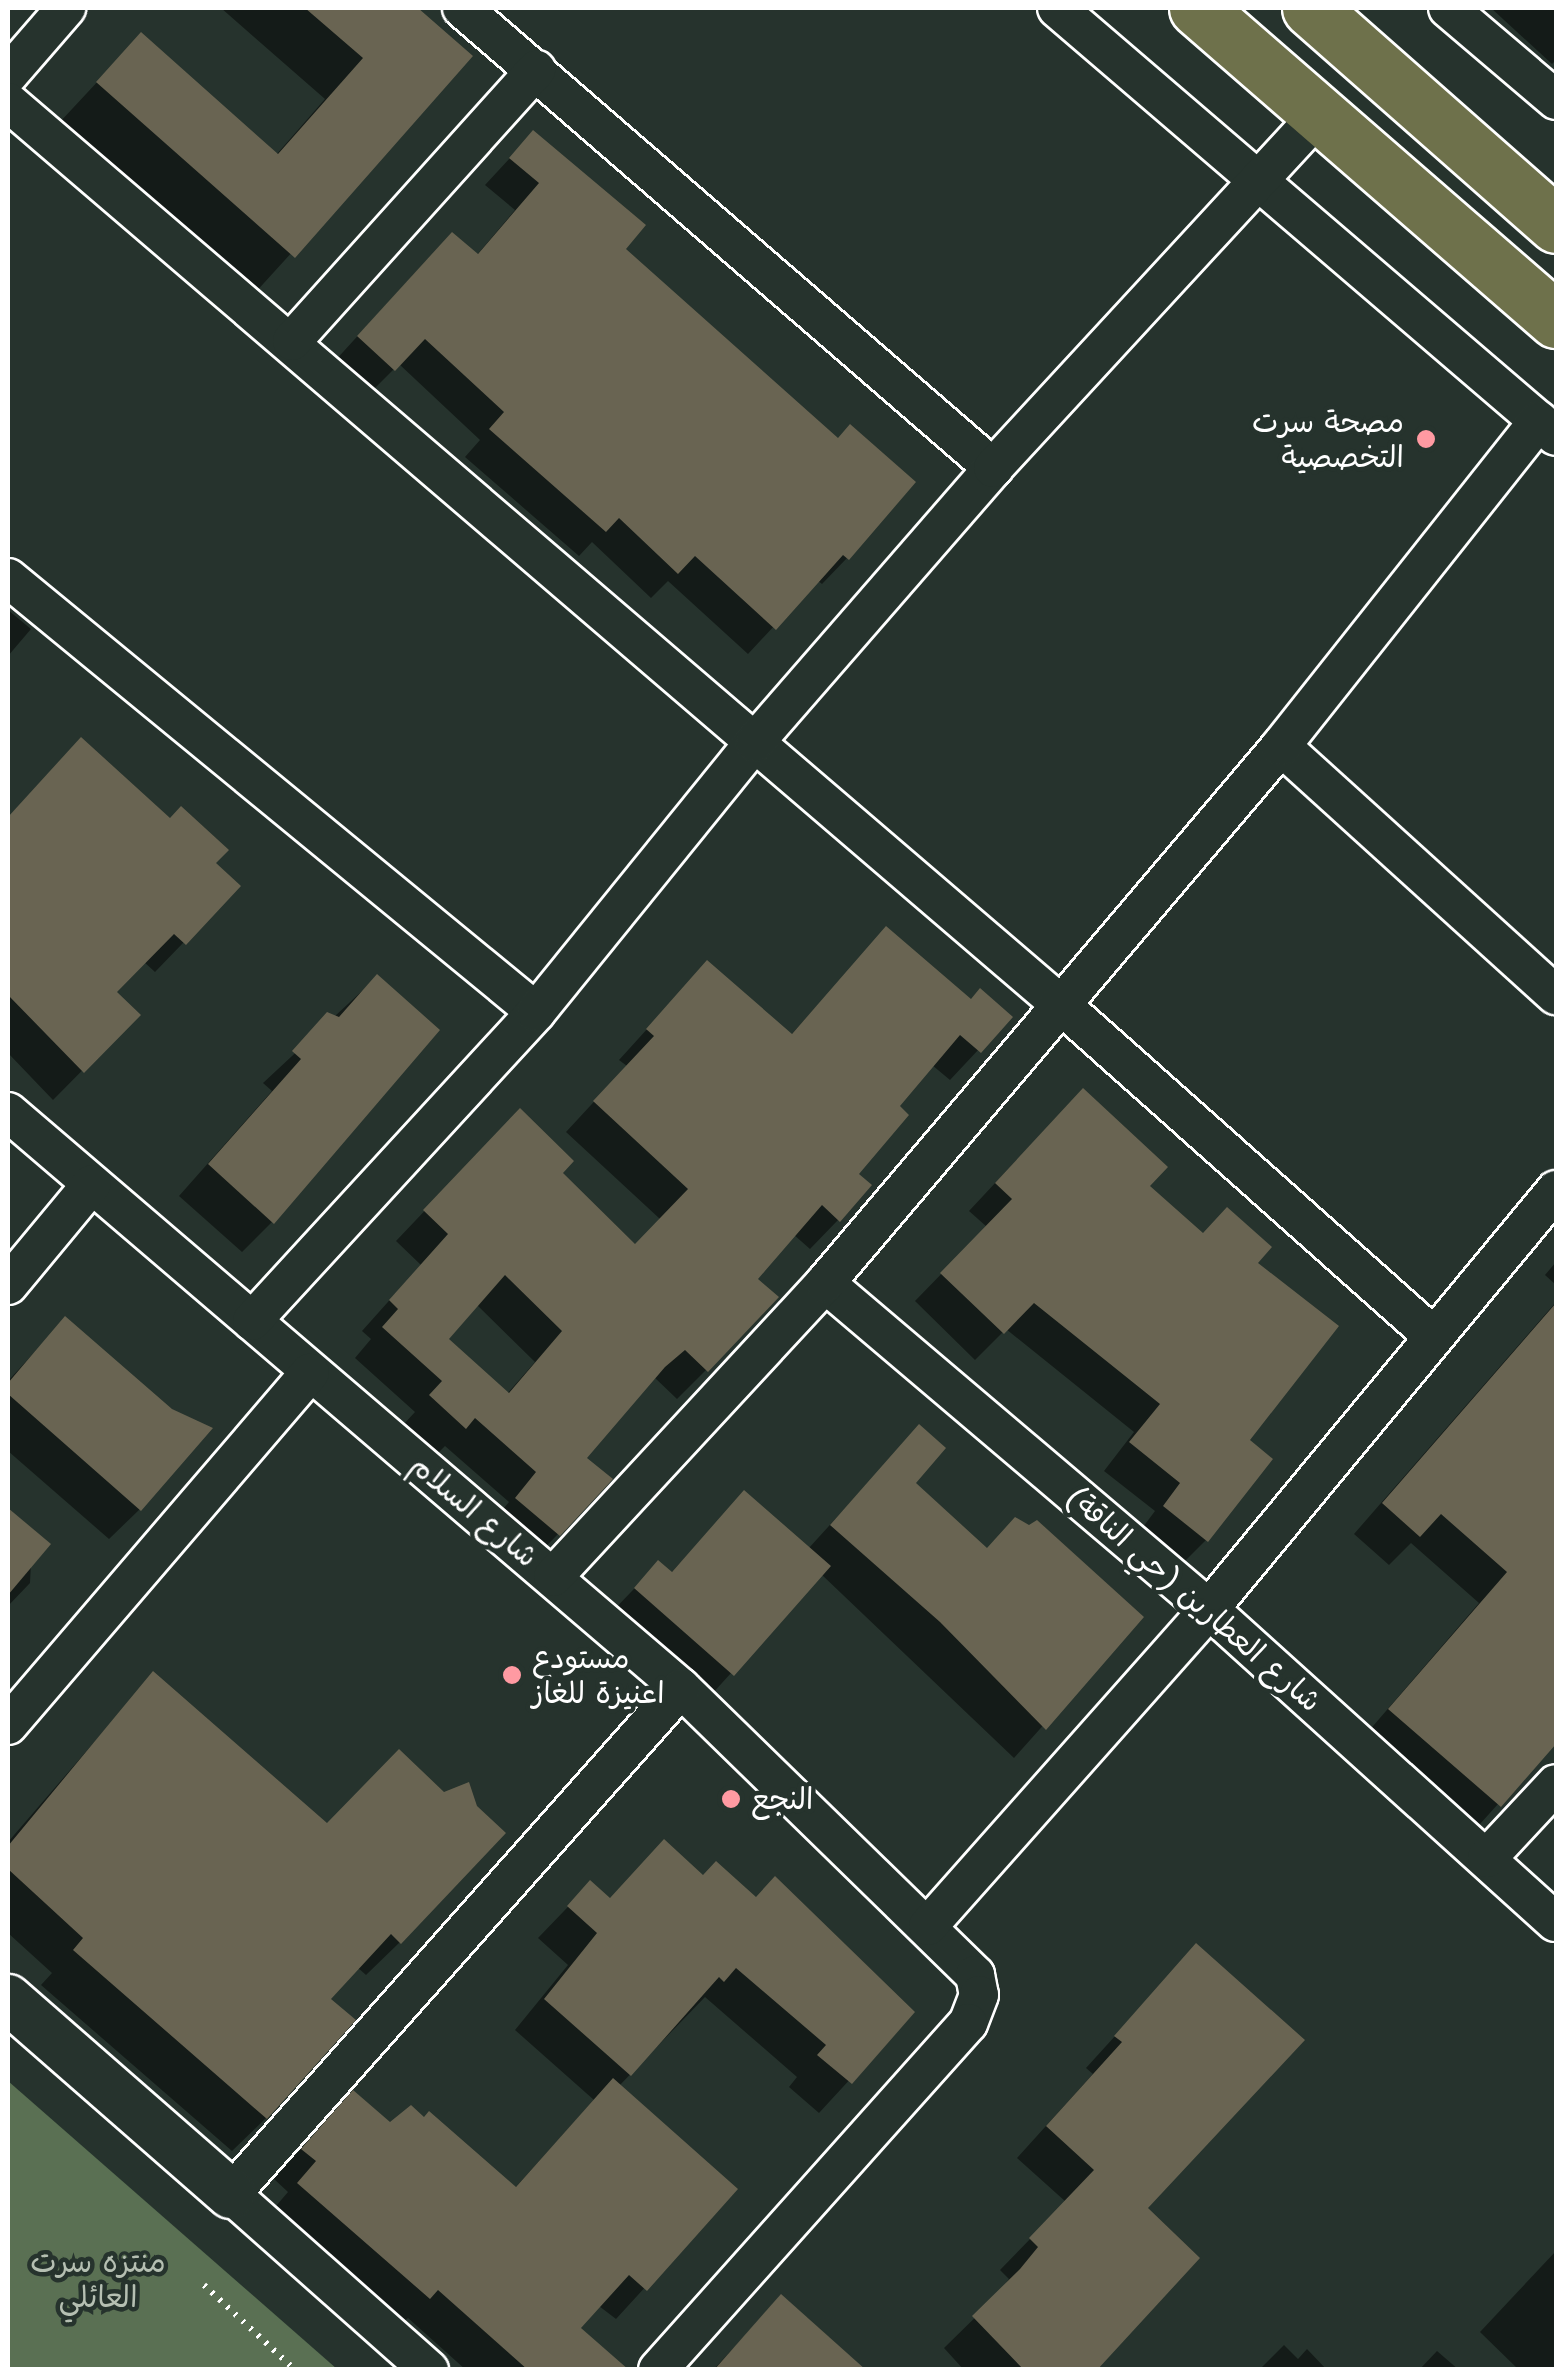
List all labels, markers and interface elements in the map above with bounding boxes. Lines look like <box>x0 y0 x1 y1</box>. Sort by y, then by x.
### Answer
place label: مصحة سرت التخصصية <box>1252 404 1404 474</box>
marker: مصحة سرت التخصصية <box>1413 426 1439 452</box>
street label: شارع السلام <box>403 1447 545 1575</box>
street label: شارع العطارين (حي الناقة) <box>1059 1479 1329 1719</box>
place label: مستودع اعنيزة للغاز <box>532 1640 665 1710</box>
marker: مستودع اعنيزة للغاز <box>501 1664 523 1686</box>
place label: النجع <box>751 1781 813 1817</box>
marker: النجع <box>720 1788 742 1810</box>
park label: منتزه سرت العائلي <box>30 2244 166 2314</box>

